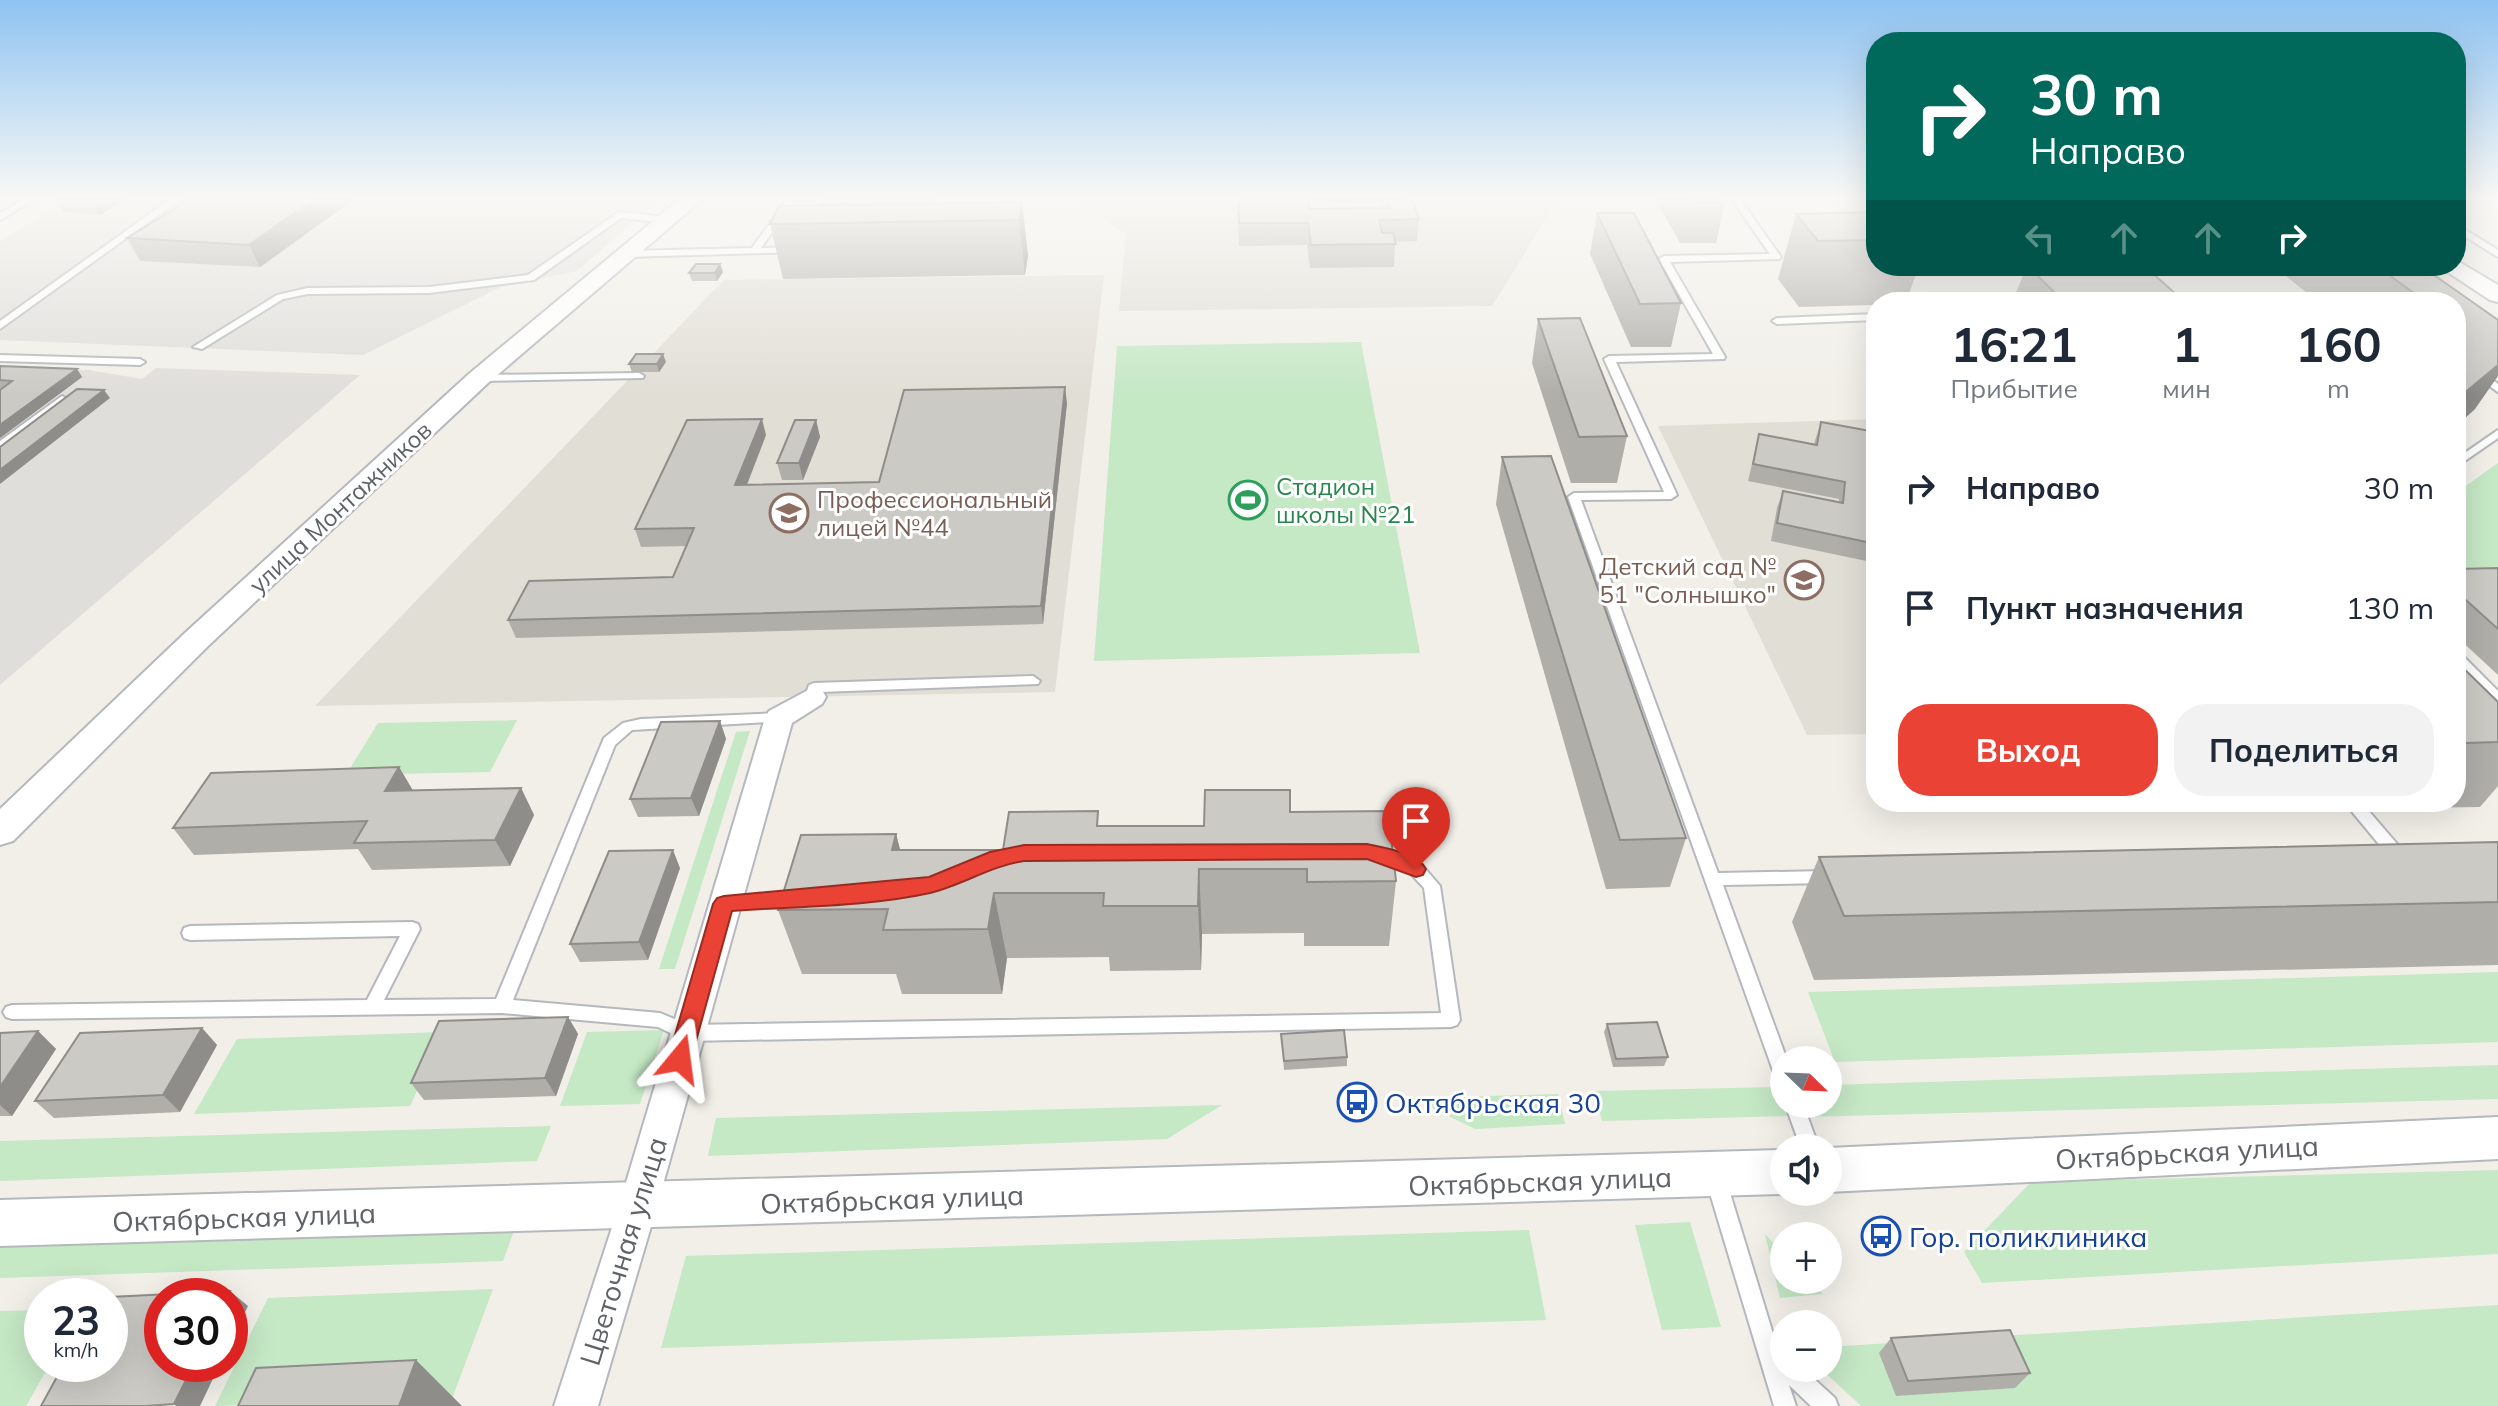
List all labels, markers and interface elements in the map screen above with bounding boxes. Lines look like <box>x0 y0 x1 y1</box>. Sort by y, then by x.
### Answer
text: 30 m <box>2030 59 2163 129</box>
icon: right <box>1898 64 2002 168</box>
text: Направо <box>2030 128 2186 173</box>
icon: left <box>2018 216 2062 260</box>
icon: ahead <box>2102 216 2146 260</box>
icon: ahead <box>2186 216 2230 260</box>
icon: right <box>2270 216 2314 260</box>
text: 16:21 <box>1951 314 2078 374</box>
text: 1 <box>2172 314 2201 374</box>
text: 160 <box>2295 314 2382 374</box>
text: Прибытие <box>1950 372 2078 405</box>
text: мин <box>2162 372 2211 405</box>
text: m <box>2327 372 2350 405</box>
street label: улица Монтажников <box>242 415 438 599</box>
icon: right <box>1898 466 1942 510</box>
text: Направо <box>1966 469 2100 507</box>
text: 30 m <box>2364 469 2434 507</box>
place label: Стадион школы №21 <box>1276 471 1415 529</box>
sports icon: Стадион школы №21 <box>1227 479 1269 521</box>
place label: Профессиональный лицей №44 <box>817 484 1052 542</box>
school or university icon: Профессиональный лицей №44 <box>768 492 810 534</box>
place label: Детский сад № 51 "Солнышко" <box>1599 551 1776 609</box>
school or university icon: Детский сад № 51 "Солнышко" <box>1783 559 1825 601</box>
icon: arrive <box>1898 586 1942 630</box>
text: Пункт назначения <box>1966 589 2244 627</box>
text: 130 m <box>2346 589 2434 627</box>
button: Выход <box>1898 704 2158 796</box>
button: Поделиться <box>2174 704 2434 796</box>
pin <box>1382 787 1450 869</box>
icon: arrive <box>1394 799 1438 843</box>
position arrow <box>638 1017 722 1101</box>
north arrow <box>1770 1046 1842 1118</box>
map controls <box>1770 1046 1842 1382</box>
bus stop icon: Октябрьская 30 <box>1336 1081 1378 1123</box>
place label: Октябрьская 30 <box>1385 1085 1601 1120</box>
street label: Октябрьская улица <box>2054 1128 2320 1176</box>
street label: Цветочная улица <box>572 1133 674 1369</box>
button: sound <box>1770 1134 1842 1206</box>
street label: Октябрьская улица <box>1407 1159 1673 1203</box>
street label: Октябрьская улица <box>759 1177 1025 1221</box>
street label: Октябрьская улица <box>111 1195 377 1239</box>
bus stop icon: Гор. поликлиника <box>1860 1215 1902 1257</box>
place label: Гор. поликлиника <box>1909 1219 2147 1254</box>
button: + <box>1770 1222 1842 1294</box>
speed limit sign: 30 <box>144 1278 248 1382</box>
text: 23 <box>52 1295 100 1345</box>
button: − <box>1770 1310 1842 1382</box>
text: km/h <box>53 1337 99 1362</box>

